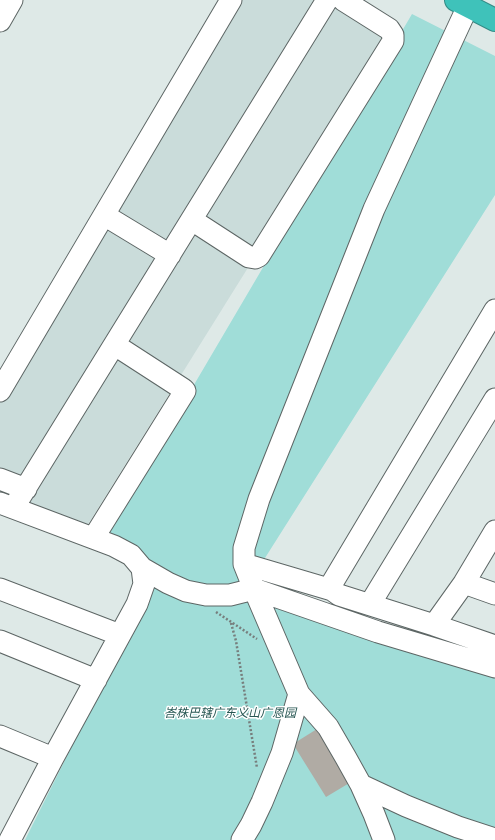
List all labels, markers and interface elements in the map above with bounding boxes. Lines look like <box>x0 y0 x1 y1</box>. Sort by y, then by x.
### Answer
park label: 峇株巴辖广东义山广恩园 <box>164 706 296 720</box>

